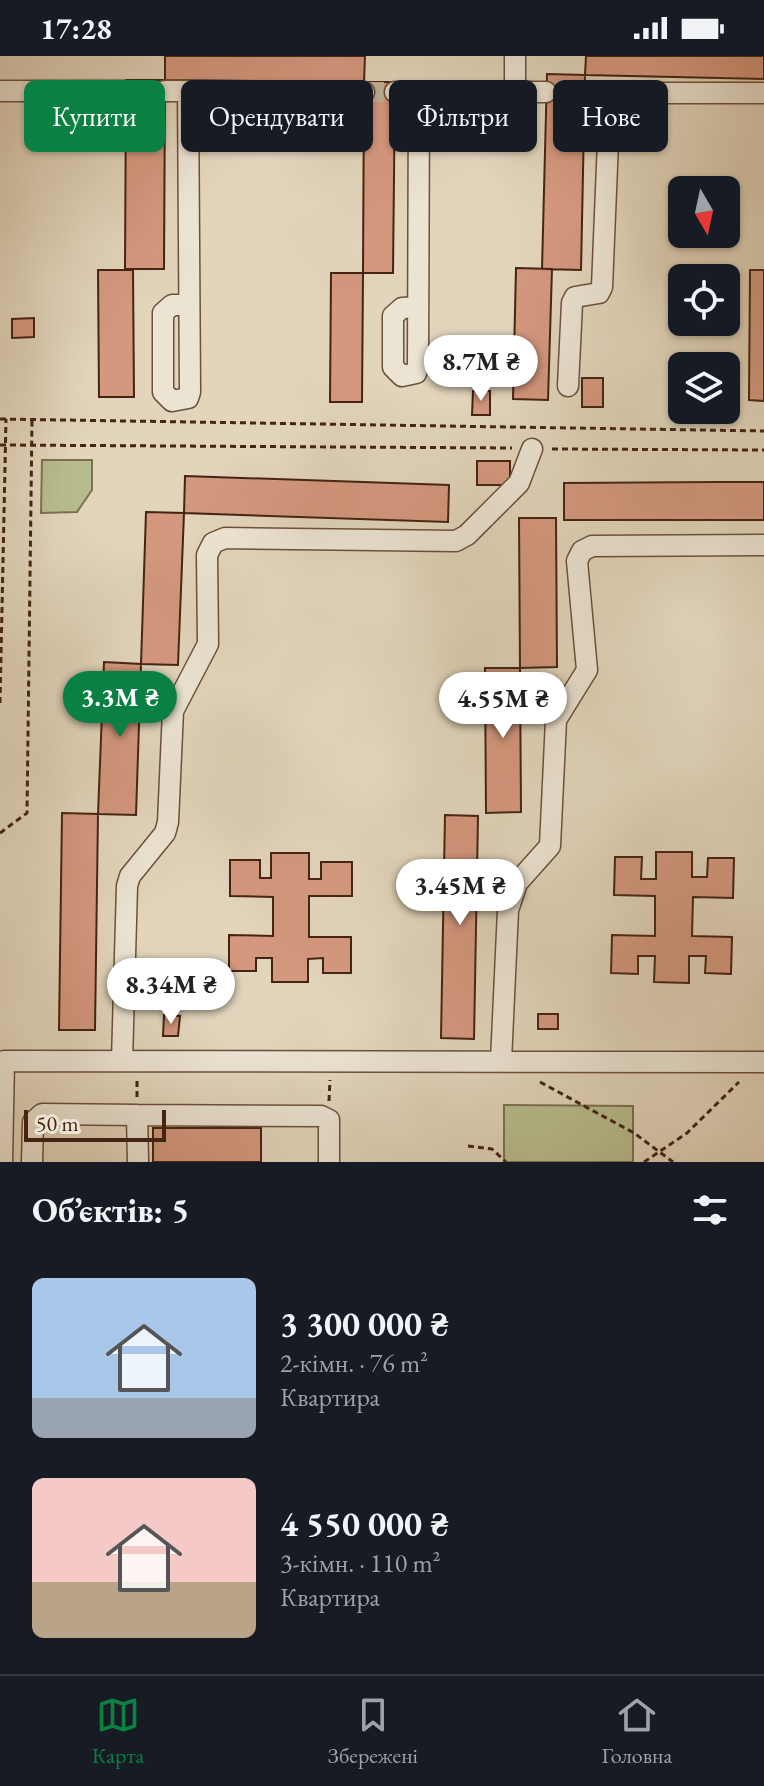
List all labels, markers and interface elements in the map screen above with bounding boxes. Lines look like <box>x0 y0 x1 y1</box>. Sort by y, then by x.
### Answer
text: 17:28 <box>40 9 112 48</box>
chip: Купити <box>24 80 165 152</box>
chip: Орендувати <box>181 80 373 152</box>
chip: Фільтри <box>389 80 537 152</box>
chip: Нове <box>553 80 668 152</box>
north arrow <box>668 176 740 248</box>
map controls <box>668 176 740 424</box>
button: locate <box>668 264 740 336</box>
pin: 8.7M ₴ <box>416 335 546 403</box>
text: 8.7M ₴ <box>442 344 520 378</box>
button: layers <box>668 352 740 424</box>
pin: 3.3M ₴ <box>55 671 185 739</box>
pin: 4.55M ₴ <box>429 672 577 740</box>
text: 3.3M ₴ <box>81 680 159 714</box>
text: 4.55M ₴ <box>457 681 549 715</box>
pin: 3.45M ₴ <box>386 859 534 927</box>
text: 3.45M ₴ <box>414 868 506 902</box>
pin: 8.34M ₴ <box>97 958 245 1026</box>
text: 8.34M ₴ <box>125 967 217 1001</box>
scale bar <box>24 1106 166 1142</box>
text: 50 m <box>36 1109 79 1138</box>
text: Об’єктів: 5 <box>32 1188 189 1232</box>
icon: filters <box>688 1188 732 1232</box>
text: 3 300 000 ₴ <box>280 1302 449 1346</box>
icon: home <box>96 1310 192 1406</box>
text: 2-кімн. · 76 m² <box>280 1346 428 1380</box>
text: Квартира <box>280 1380 380 1414</box>
text: 4 550 000 ₴ <box>280 1502 449 1546</box>
icon: home <box>96 1510 192 1606</box>
text: 3-кімн. · 110 m² <box>280 1546 440 1580</box>
text: Квартира <box>280 1580 380 1614</box>
tab: Карта <box>92 1693 144 1770</box>
tab: Збережені <box>328 1693 418 1770</box>
tab: Головна <box>601 1693 672 1770</box>

